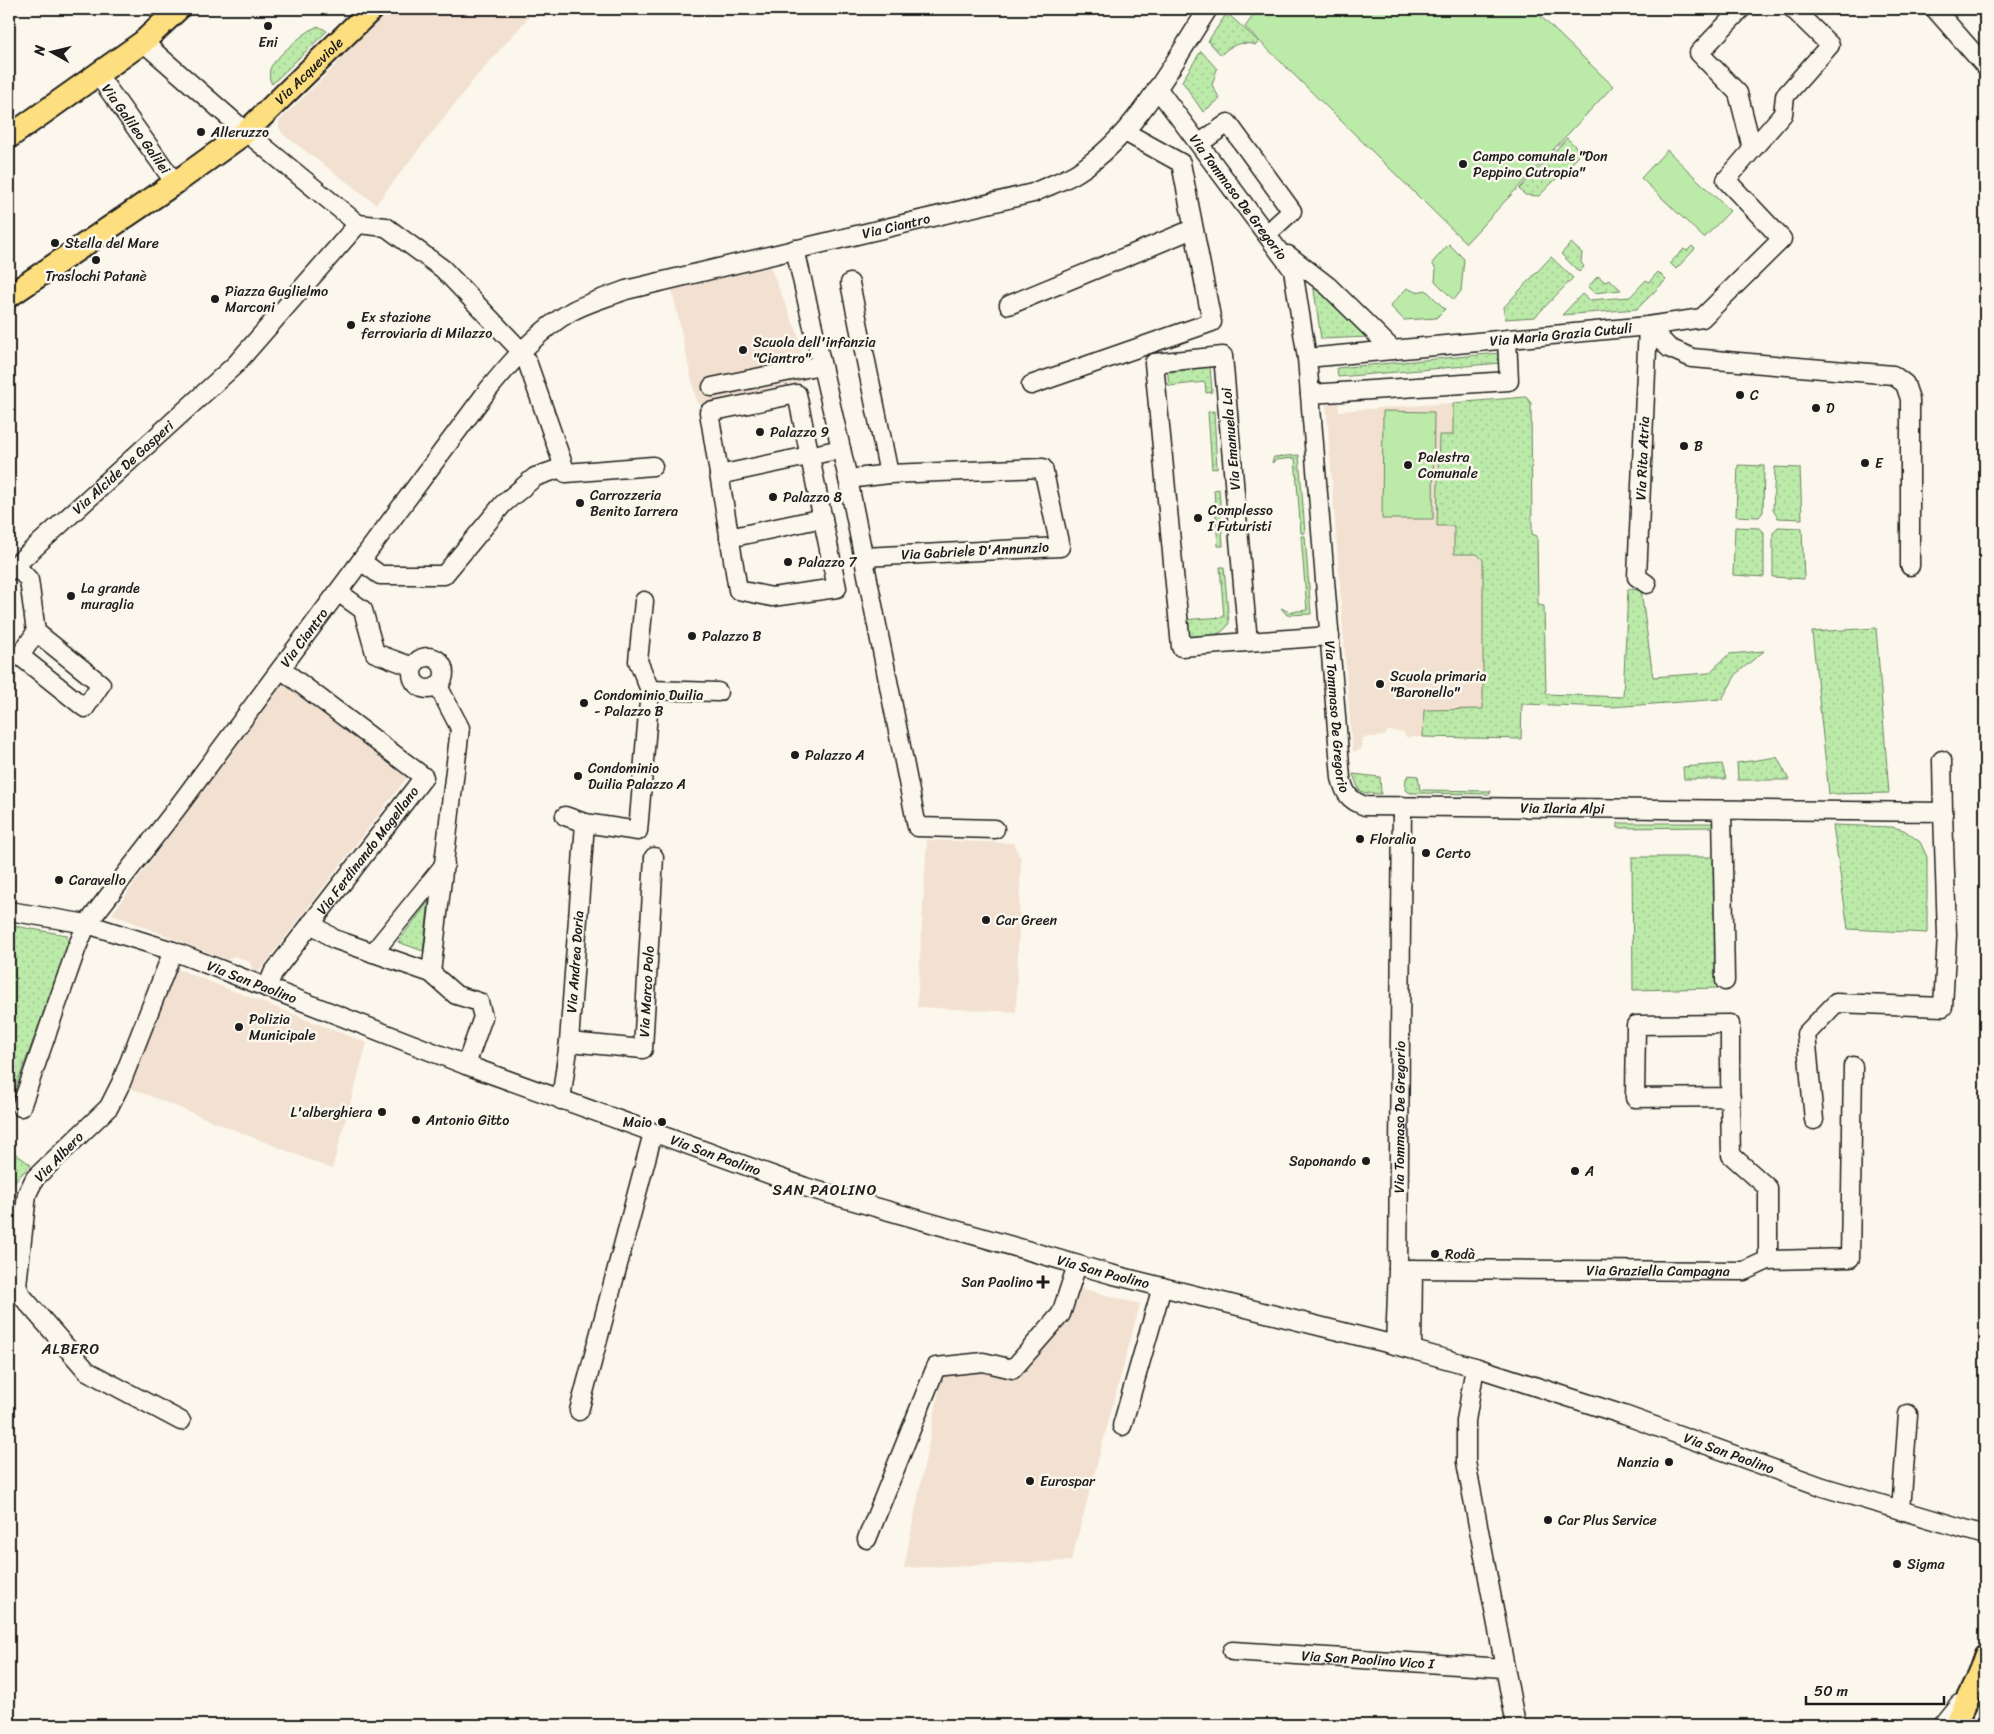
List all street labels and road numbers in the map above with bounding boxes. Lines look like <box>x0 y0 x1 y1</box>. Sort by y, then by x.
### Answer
street label: Via Acqueviole <box>268 31 349 111</box>
street label: Via Galileo Galilei <box>95 78 178 180</box>
street label: Via Tommaso De Gregorio <box>1183 128 1294 266</box>
street label: Via Ciantro <box>860 205 933 246</box>
street label: Via Maria Grazia Cutuli <box>1489 315 1634 353</box>
street label: Via Emanuela Loi <box>1214 386 1248 491</box>
street label: Via Alcide De Gasperi <box>66 413 180 521</box>
street label: Via Rita Atria <box>1628 416 1657 501</box>
street label: Via Gabriele D'Annunzio <box>900 535 1050 567</box>
street label: Via Ciantro <box>273 602 335 673</box>
street label: Via Tommaso De Gregorio <box>1317 640 1357 797</box>
street label: Via Ferdinando Magellano <box>310 781 425 920</box>
street label: Via Ilaria Alpi <box>1520 795 1606 821</box>
street label: Via Andrea Doria <box>559 910 591 1014</box>
street label: Via Marco Polo <box>631 945 661 1038</box>
street label: Via San Paolino <box>203 953 301 1011</box>
street label: Via Tommaso De Gregorio <box>1386 1041 1412 1193</box>
street label: Via Albero <box>28 1126 90 1188</box>
street label: Via San Paolino <box>667 1127 764 1183</box>
street label: Via San Paolino <box>1054 1247 1152 1296</box>
street label: Via Graziella Campagna <box>1586 1258 1730 1283</box>
street label: Via San Paolino <box>1680 1425 1778 1481</box>
street label: Via San Paolino Vico I <box>1301 1643 1436 1676</box>

